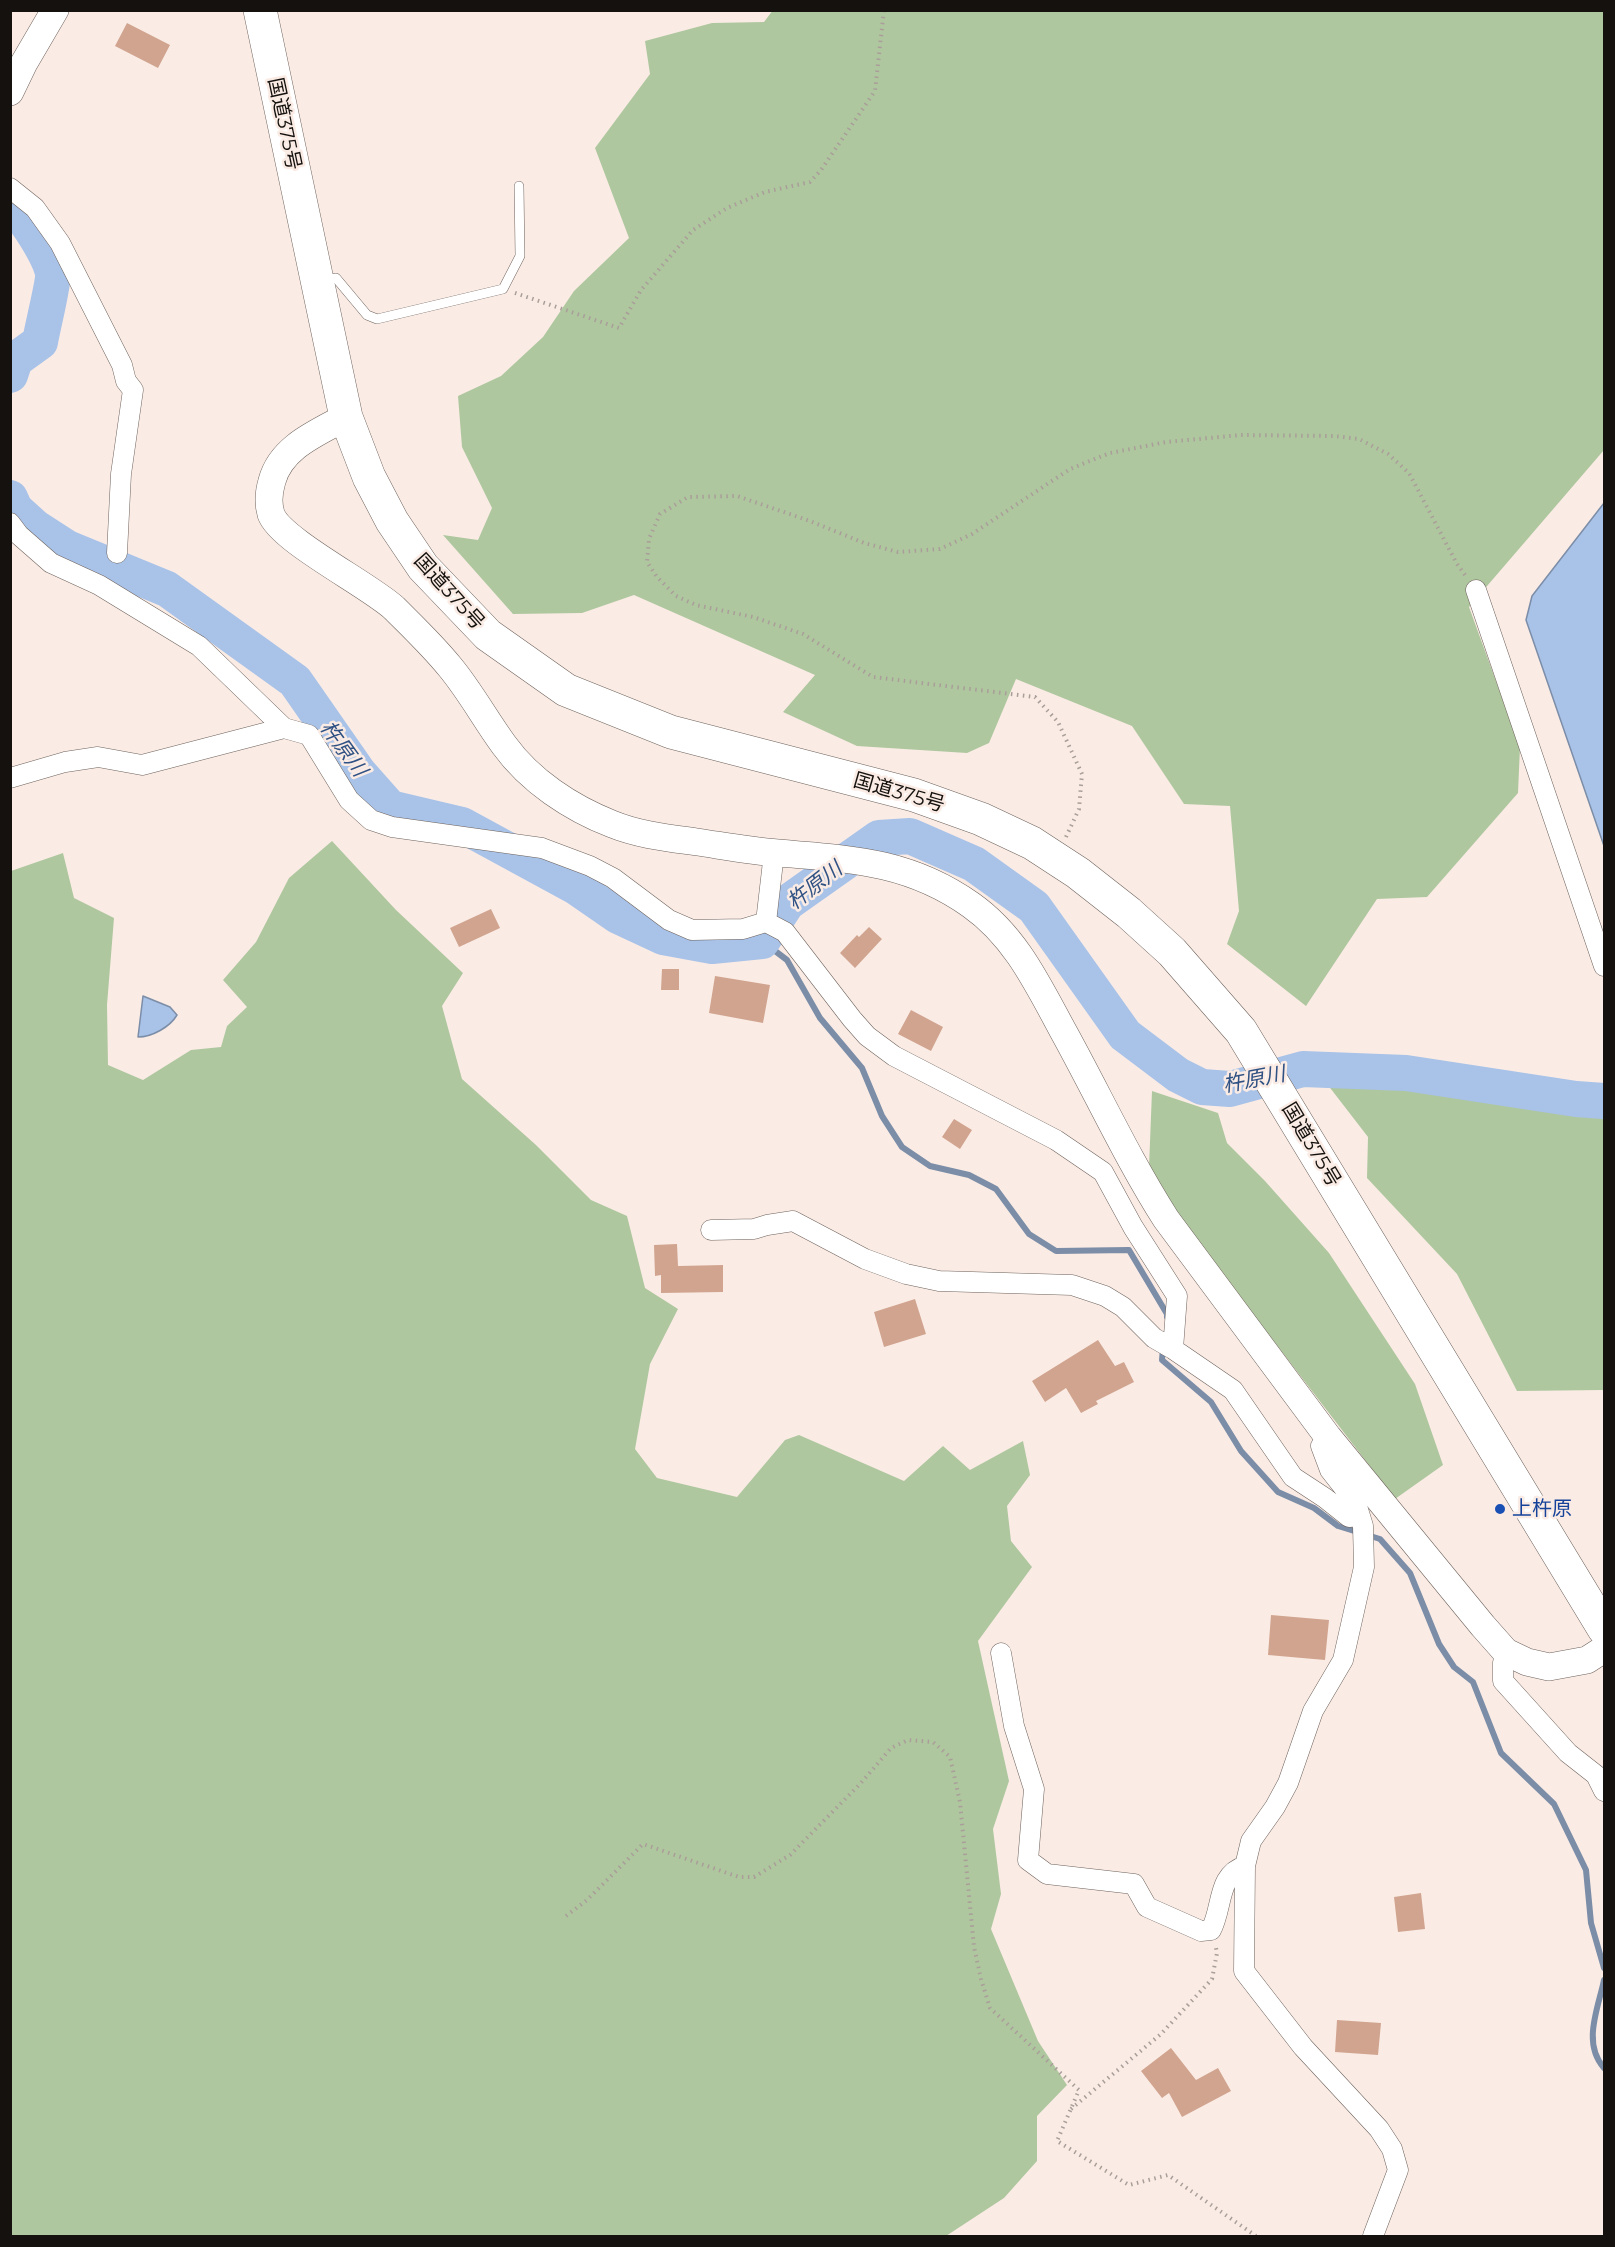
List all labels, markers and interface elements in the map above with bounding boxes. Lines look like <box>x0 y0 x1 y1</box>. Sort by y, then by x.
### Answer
street label: 国道375号 <box>263 76 305 172</box>
street label: 国道375号 <box>409 549 489 635</box>
water label: 杵原川 <box>314 716 372 782</box>
street label: 国道375号 <box>851 769 947 817</box>
water label: 杵原川 <box>782 857 848 915</box>
water label: 杵原川 <box>1221 1062 1287 1098</box>
street label: 国道375号 <box>1277 1099 1345 1191</box>
place label: 上杵原 <box>1512 1497 1572 1521</box>
marker: 上杵原 <box>1493 1502 1507 1516</box>

